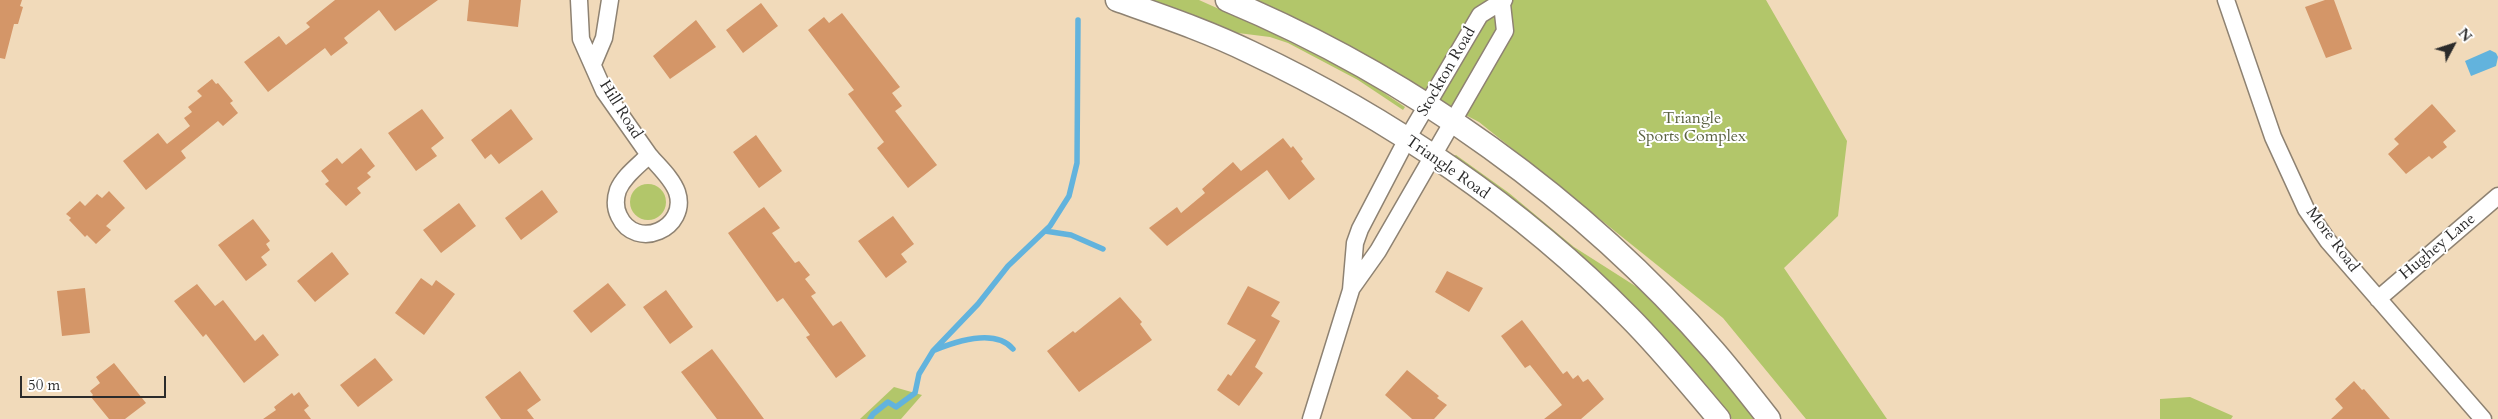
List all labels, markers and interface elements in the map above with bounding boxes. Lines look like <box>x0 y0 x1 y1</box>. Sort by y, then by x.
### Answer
north arrow <box>2428 20 2478 70</box>
street label: Stockton Road <box>1414 24 1480 120</box>
text: N <box>2454 24 2476 46</box>
street label: Hill Road <box>595 77 645 143</box>
park label: Triangle Sports Complex <box>1638 109 1746 147</box>
street label: Triangle Road <box>1401 132 1493 204</box>
street label: More Road <box>2301 204 2363 276</box>
street label: Hughey Lane <box>2396 210 2480 284</box>
scale bar <box>22 366 169 398</box>
text: 50 m <box>28 375 60 395</box>

